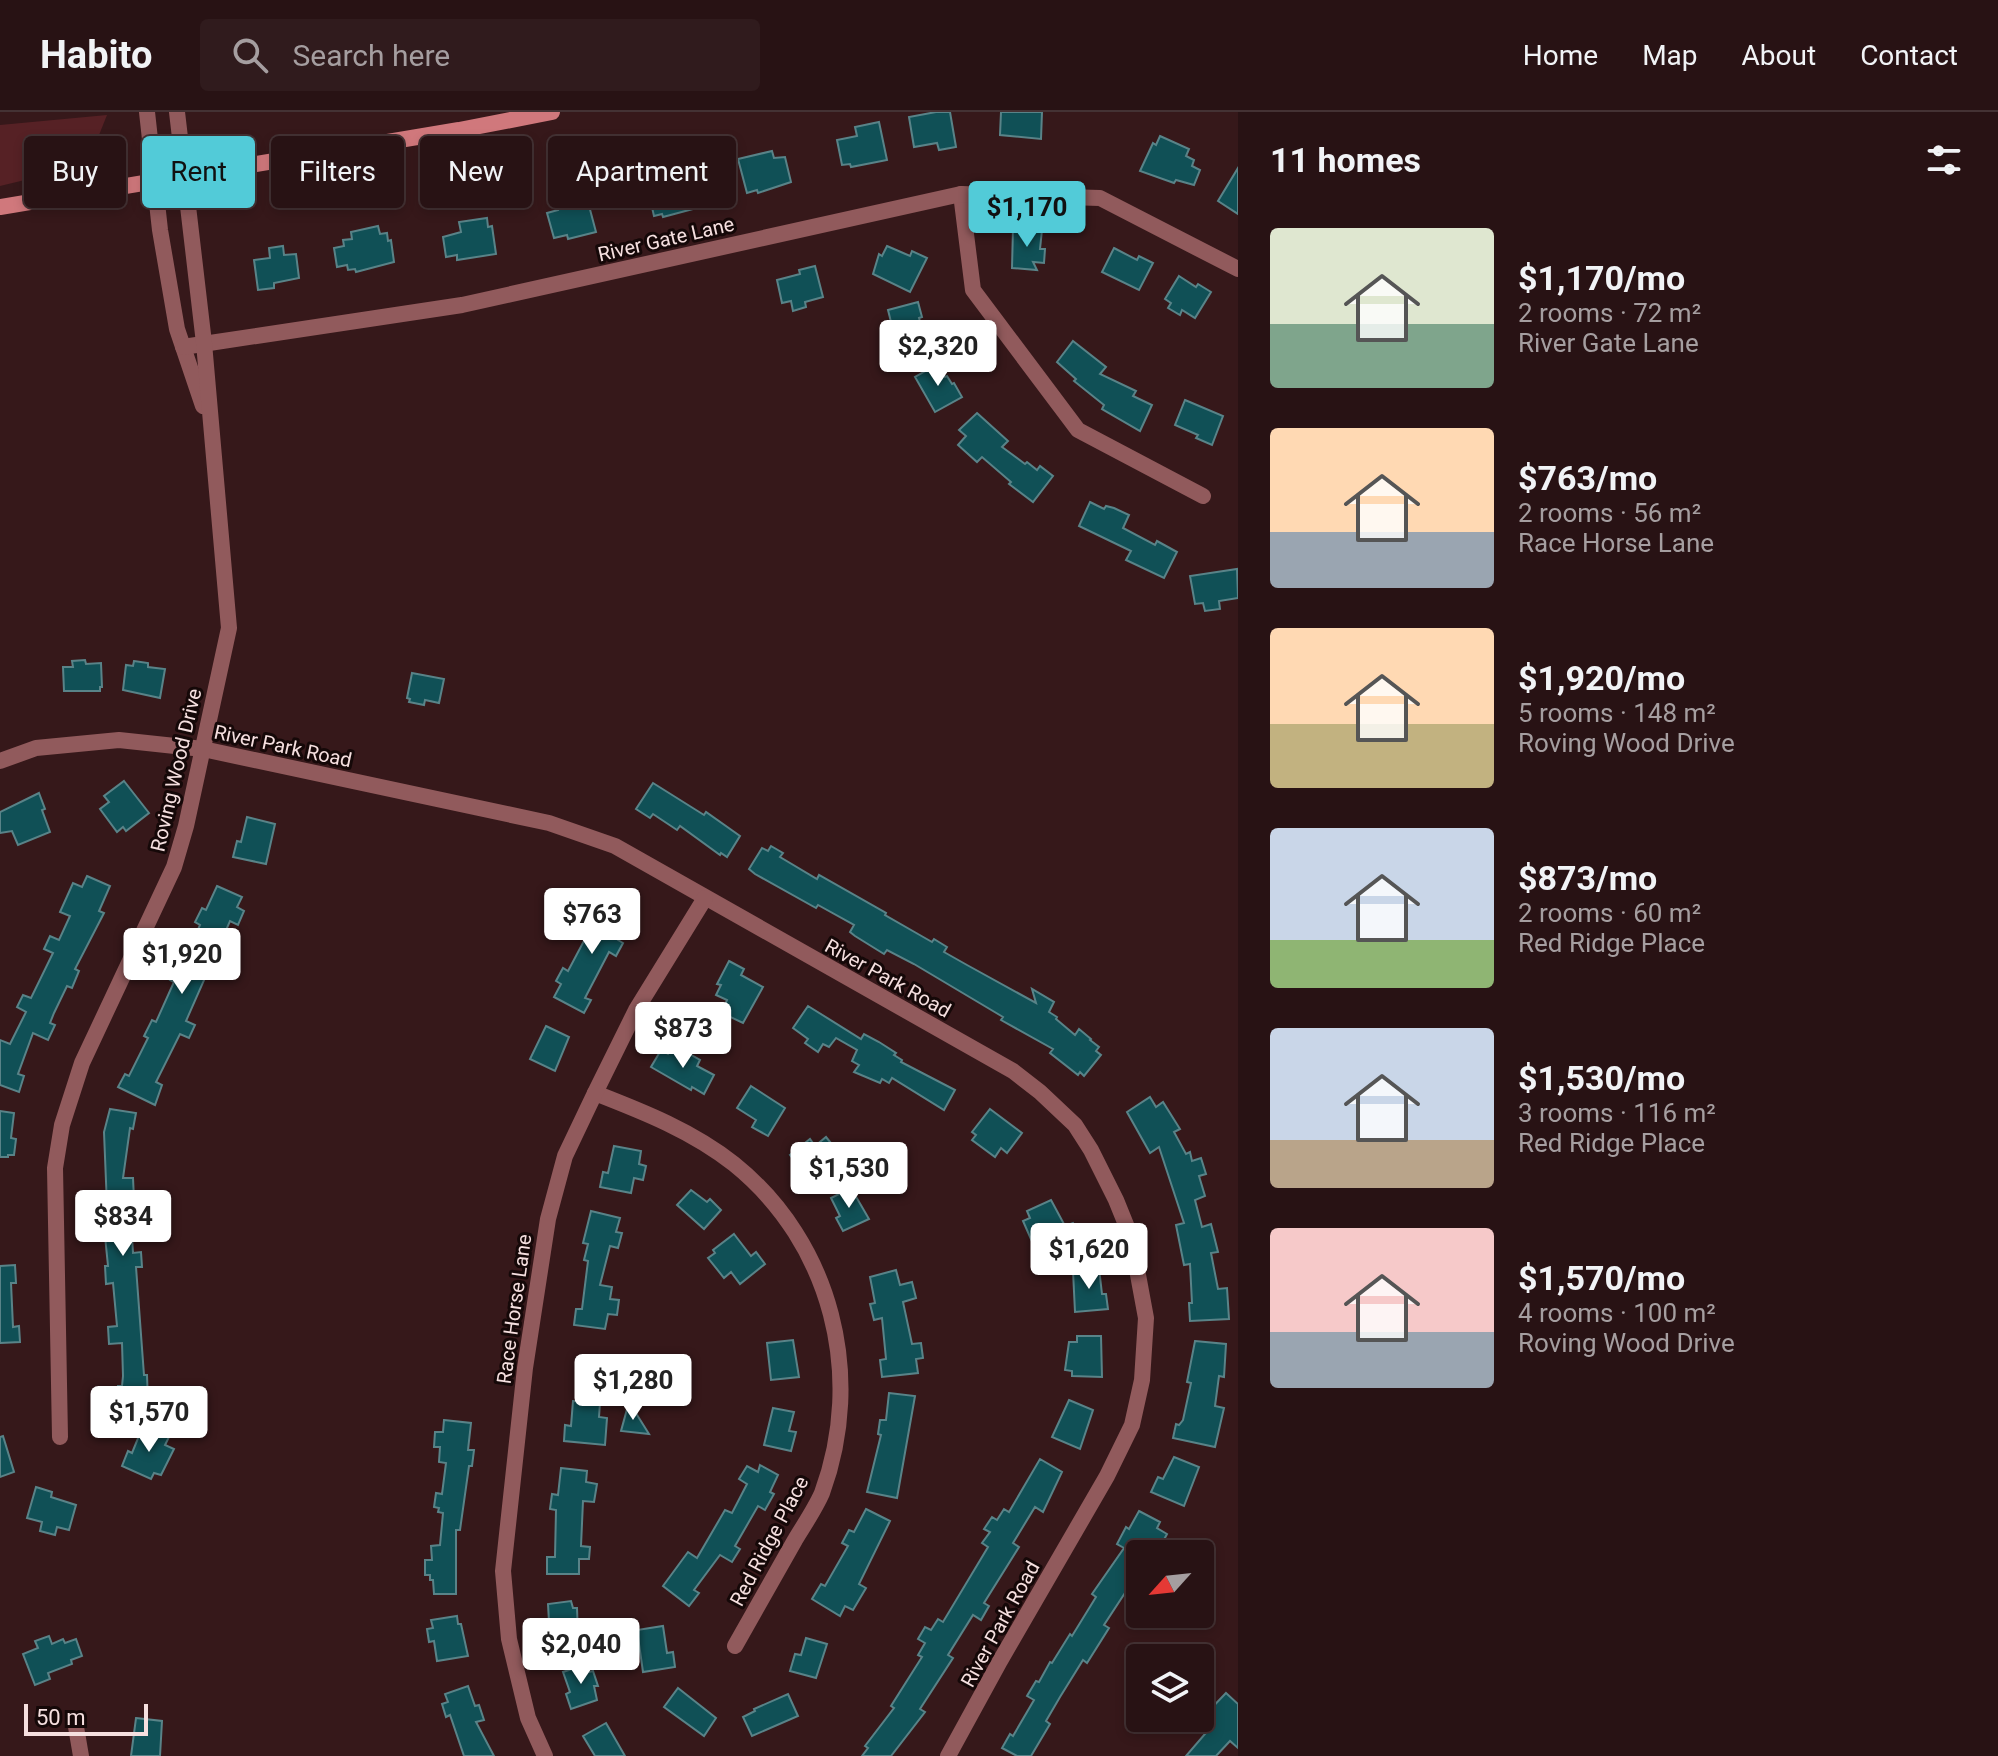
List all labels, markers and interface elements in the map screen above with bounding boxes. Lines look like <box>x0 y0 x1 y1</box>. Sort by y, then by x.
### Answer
search box <box>200 19 760 91</box>
text: Habito <box>40 33 152 77</box>
icon: search <box>228 33 272 77</box>
text: Search here <box>292 38 450 73</box>
text: Home <box>1523 39 1598 72</box>
text: Map <box>1642 39 1698 72</box>
text: About <box>1742 39 1816 72</box>
text: Contact <box>1860 39 1958 72</box>
chip: Buy <box>24 136 126 208</box>
chip: Rent <box>142 136 255 208</box>
chip: Filters <box>271 136 404 208</box>
chip: New <box>420 136 532 208</box>
chip: Apartment <box>548 136 736 208</box>
icon: filters <box>1922 138 1966 182</box>
text: 11 homes <box>1270 140 1421 180</box>
pin: $1,170 <box>962 181 1092 249</box>
text: $1,170 <box>987 192 1067 222</box>
street label: River Gate Lane <box>596 212 736 266</box>
text: $1,170/mo <box>1518 258 1685 298</box>
icon: home <box>1334 260 1430 356</box>
text: 2 rooms · 72 m² <box>1518 298 1701 328</box>
pin: $2,320 <box>873 320 1003 388</box>
text: River Gate Lane <box>1518 328 1699 358</box>
text: $2,320 <box>898 331 978 361</box>
text: $763/mo <box>1518 458 1657 498</box>
icon: home <box>1334 460 1430 556</box>
text: 2 rooms · 56 m² <box>1518 498 1701 528</box>
text: Race Horse Lane <box>1518 528 1714 558</box>
text: $1,920/mo <box>1518 658 1685 698</box>
icon: home <box>1334 660 1430 756</box>
street label: Roving Wood Drive <box>146 686 206 854</box>
text: 5 rooms · 148 m² <box>1518 698 1716 728</box>
street label: River Park Road <box>212 720 354 772</box>
text: Roving Wood Drive <box>1518 728 1735 758</box>
text: $873/mo <box>1518 858 1657 898</box>
icon: home <box>1334 860 1430 956</box>
pin: $763 <box>545 888 639 956</box>
text: 2 rooms · 60 m² <box>1518 898 1701 928</box>
text: $763 <box>562 899 622 929</box>
pin: $1,920 <box>117 928 247 996</box>
text: Red Ridge Place <box>1518 928 1705 958</box>
street label: River Park Road <box>821 934 955 1022</box>
text: $1,920 <box>142 939 222 969</box>
pin: $873 <box>636 1002 730 1070</box>
text: $873 <box>653 1013 713 1043</box>
text: $1,530/mo <box>1518 1058 1685 1098</box>
icon: home <box>1334 1060 1430 1156</box>
text: 3 rooms · 116 m² <box>1518 1098 1716 1128</box>
text: Red Ridge Place <box>1518 1128 1705 1158</box>
pin: $1,530 <box>784 1142 914 1210</box>
text: $1,530 <box>809 1153 889 1183</box>
pin: $834 <box>76 1190 170 1258</box>
text: $834 <box>93 1201 153 1231</box>
pin: $1,620 <box>1024 1223 1154 1291</box>
street label: Race Horse Lane <box>492 1233 536 1385</box>
text: $1,620 <box>1049 1234 1129 1264</box>
text: $1,570/mo <box>1518 1258 1685 1298</box>
icon: home <box>1334 1260 1430 1356</box>
text: 4 rooms · 100 m² <box>1518 1298 1716 1328</box>
text: Roving Wood Drive <box>1518 1328 1735 1358</box>
pin: $1,280 <box>568 1354 698 1422</box>
text: $1,280 <box>593 1365 673 1395</box>
pin: $1,570 <box>84 1386 214 1454</box>
text: $1,570 <box>109 1397 189 1427</box>
street label: Red Ridge Place <box>725 1472 813 1610</box>
north arrow <box>1126 1540 1214 1628</box>
map controls <box>1126 1540 1214 1732</box>
street label: River Park Road <box>956 1557 1044 1691</box>
pin: $2,040 <box>516 1618 646 1686</box>
text: $2,040 <box>541 1629 621 1659</box>
button: layers <box>1126 1644 1214 1732</box>
scale bar <box>24 1700 148 1736</box>
text: 50 m <box>36 1705 85 1730</box>

